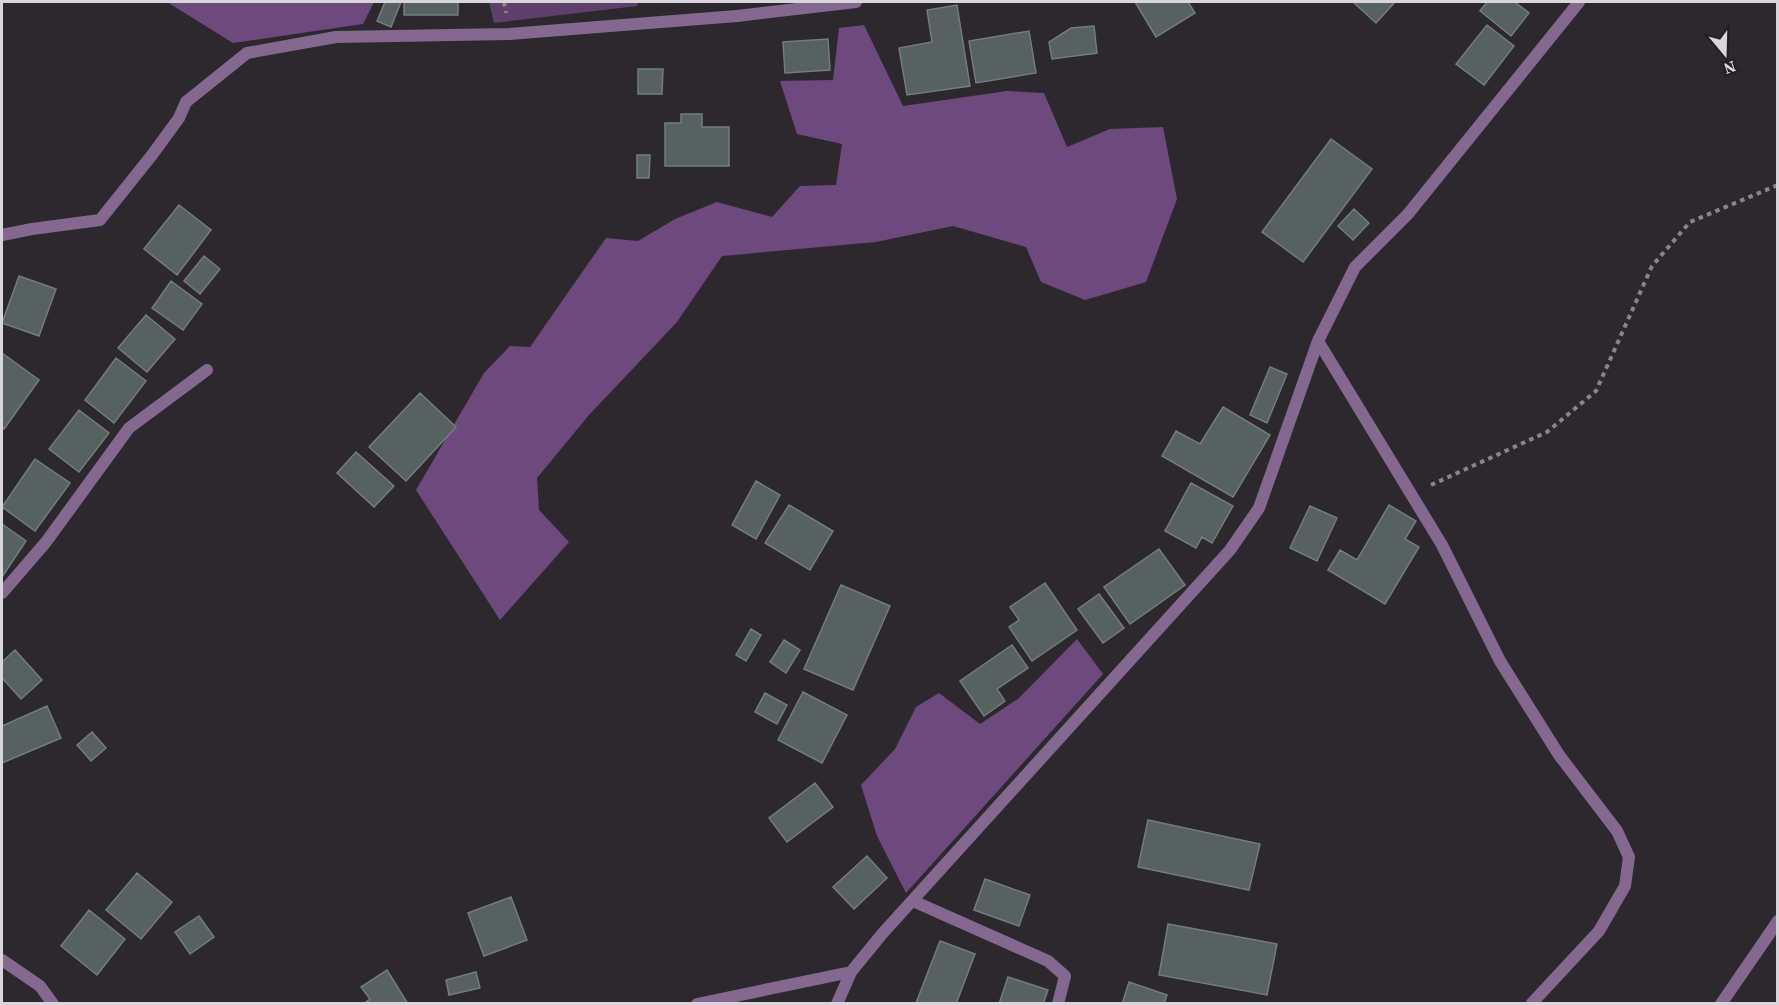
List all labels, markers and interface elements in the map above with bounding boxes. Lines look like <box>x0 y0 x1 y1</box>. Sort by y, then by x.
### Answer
north arrow <box>1695 24 1755 84</box>
text: N <box>1720 56 1739 81</box>

